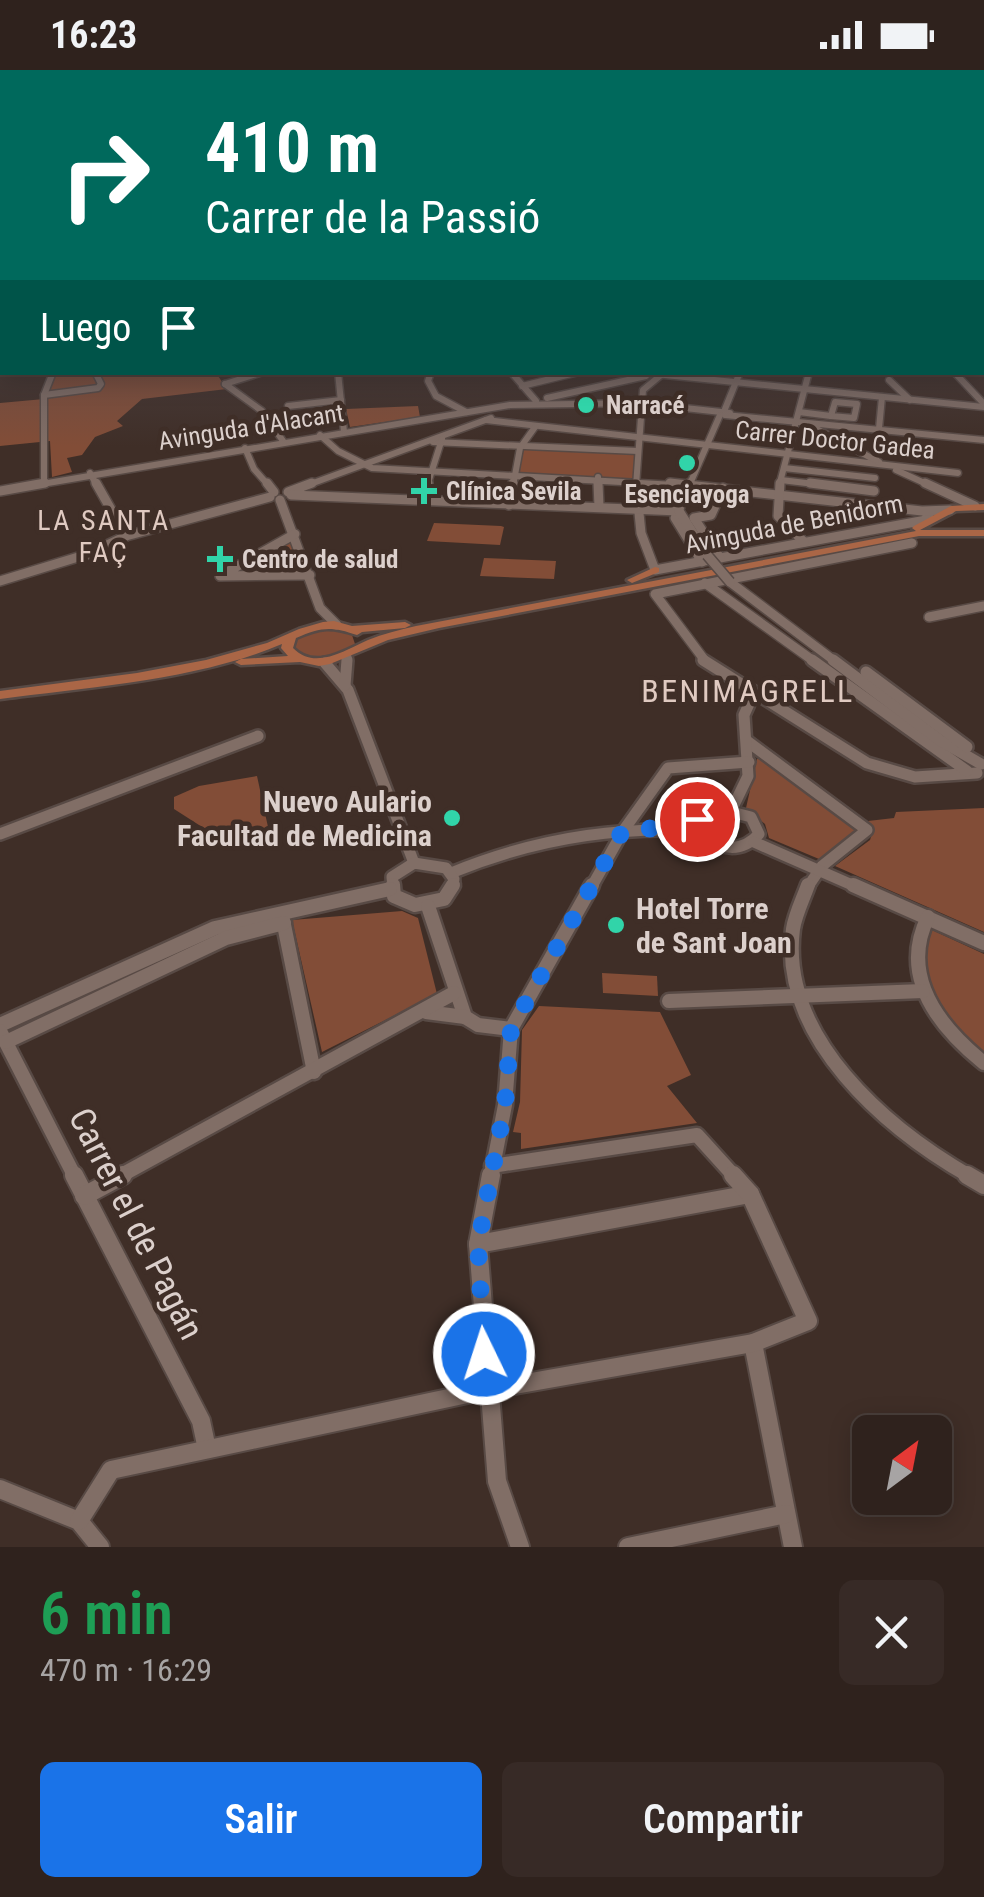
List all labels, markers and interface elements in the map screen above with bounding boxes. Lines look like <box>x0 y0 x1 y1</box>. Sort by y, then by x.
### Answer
text: 16:23 <box>50 13 137 57</box>
text: 410 m <box>205 107 379 189</box>
icon: right <box>40 110 170 240</box>
text: Carrer de la Passió <box>205 191 540 244</box>
icon: arrive <box>151 300 206 355</box>
text: Luego <box>40 306 131 350</box>
place label: Narracé <box>606 391 685 420</box>
marker: Narracé <box>575 394 597 416</box>
street label: Avinguda d'Alacant <box>156 398 346 456</box>
street label: Carrer Doctor Gadea <box>734 415 936 465</box>
marker: Esenciayoga <box>676 452 698 474</box>
place label: Clínica Sevila <box>446 477 582 506</box>
marker: Clínica Sevila <box>411 478 437 504</box>
place label: Esenciayoga <box>624 480 750 509</box>
street label: Avinguda de Benidorm <box>683 489 905 559</box>
district label: LA SANTA FAÇ <box>37 504 171 569</box>
place label: Centro de salud <box>242 545 398 574</box>
marker: Centro de salud <box>207 546 233 572</box>
district label: BENIMAGRELL <box>641 672 855 710</box>
pin <box>655 777 740 862</box>
place label: Nuevo Aulario Facultad de Medicina <box>177 784 432 853</box>
icon: arrive <box>670 792 725 847</box>
marker: Nuevo Aulario Facultad de Medicina <box>441 807 463 829</box>
place label: Hotel Torre de Sant Joan <box>636 891 792 960</box>
marker: Hotel Torre de Sant Joan <box>605 914 627 936</box>
street label: Carrer el de Pagán <box>60 1102 212 1346</box>
position arrow <box>432 1302 536 1406</box>
north arrow <box>852 1415 952 1515</box>
map controls <box>852 1415 952 1515</box>
text: 6 min <box>40 1578 173 1649</box>
button: close <box>839 1580 944 1685</box>
text: 470 m · 16:29 <box>40 1651 212 1689</box>
button: Salir <box>40 1762 482 1877</box>
button: Compartir <box>502 1762 944 1877</box>

